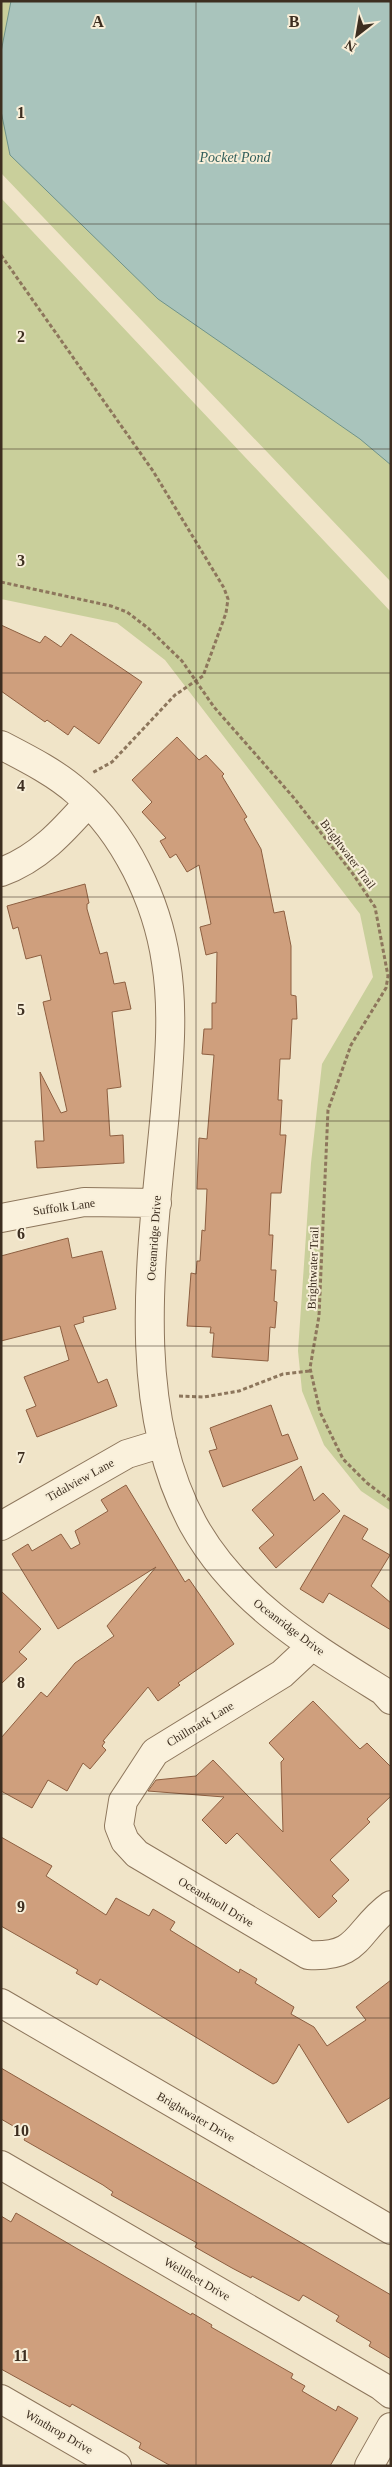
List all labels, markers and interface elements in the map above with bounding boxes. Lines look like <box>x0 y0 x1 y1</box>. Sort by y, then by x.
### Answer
north arrow <box>332 10 382 60</box>
text: A <box>92 13 104 30</box>
text: B <box>289 13 300 30</box>
text: N <box>342 37 359 55</box>
text: 1 <box>17 104 25 121</box>
water label: Pocket Pond <box>198 150 272 165</box>
text: 2 <box>17 328 25 345</box>
text: 3 <box>17 552 25 569</box>
text: 4 <box>17 777 25 794</box>
street label: Brightwater Trail <box>317 817 379 892</box>
text: 5 <box>17 1001 25 1018</box>
street label: Oceanridge Drive <box>144 1195 164 1281</box>
street label: Suffolk Lane <box>32 1196 96 1218</box>
text: 6 <box>17 1225 25 1242</box>
street label: Brightwater Trail <box>305 1226 321 1310</box>
text: 7 <box>17 1449 25 1466</box>
street label: Tidalview Lane <box>44 1456 116 1504</box>
street label: Oceanridge Drive <box>251 1596 327 1658</box>
text: 8 <box>17 1674 25 1691</box>
street label: Chillmark Lane <box>164 1699 236 1749</box>
street label: Oceanknoll Drive <box>176 1874 256 1930</box>
text: 9 <box>17 1898 25 1915</box>
street label: Brightwater Drive <box>155 2089 237 2145</box>
text: 10 <box>13 2122 29 2139</box>
street label: Wellfleet Drive <box>161 2254 233 2304</box>
text: 11 <box>13 2347 29 2364</box>
street label: Winthrop Drive <box>23 2407 95 2457</box>

